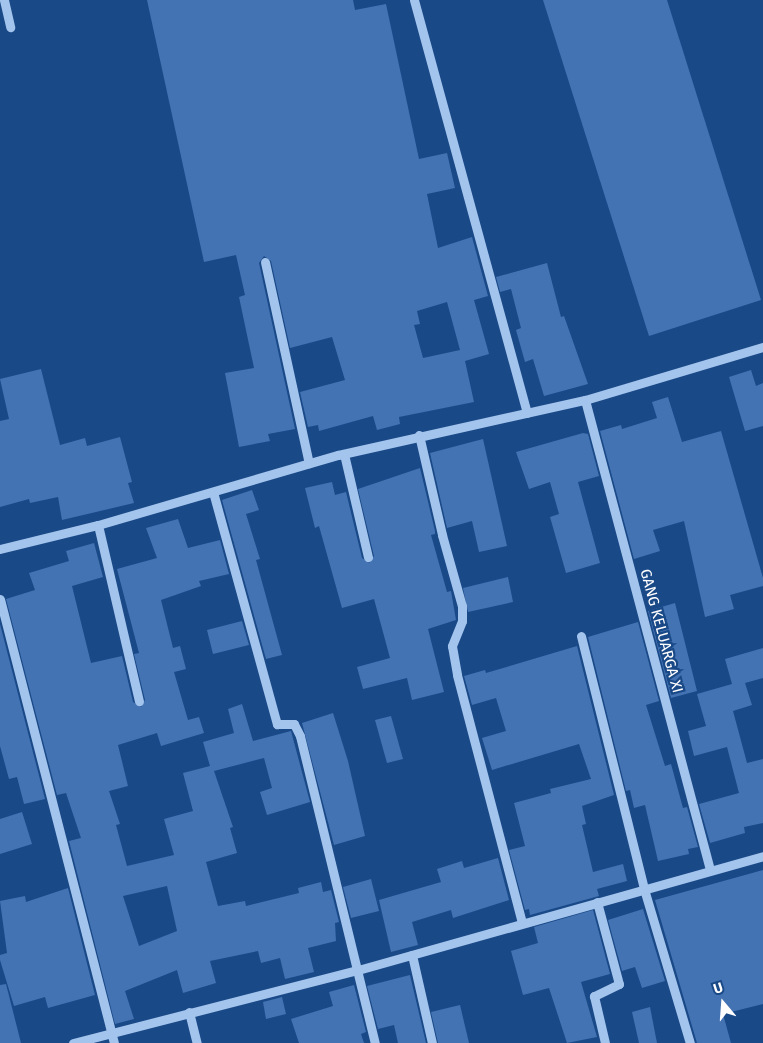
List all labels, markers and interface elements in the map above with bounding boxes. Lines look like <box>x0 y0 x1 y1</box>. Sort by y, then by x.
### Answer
street label: GANG KELUARGA XI <box>636 567 686 695</box>
north arrow <box>698 978 748 1028</box>
text: U <box>711 979 725 998</box>

